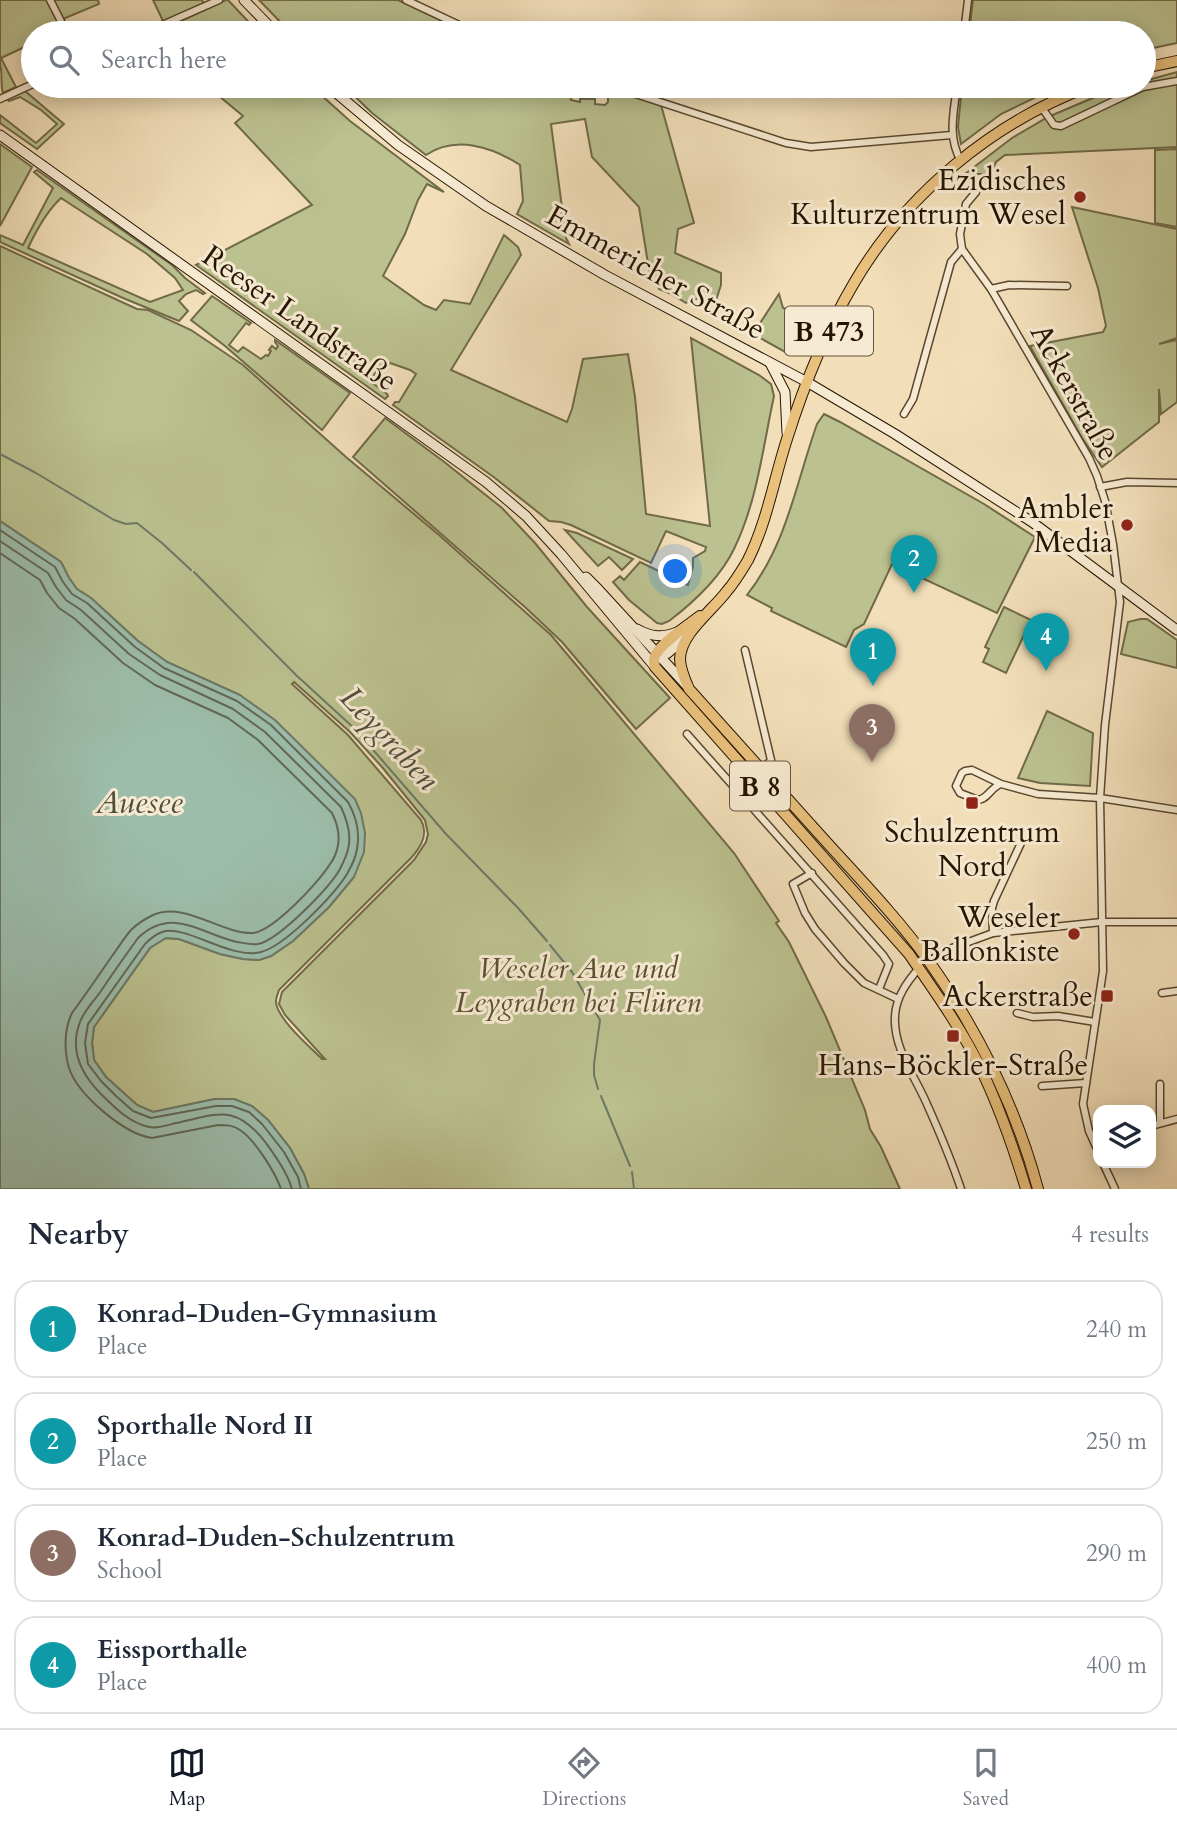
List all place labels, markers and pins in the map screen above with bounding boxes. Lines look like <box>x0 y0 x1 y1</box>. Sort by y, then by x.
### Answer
place label: Ezidisches Kulturzentrum Wesel <box>790 160 1066 235</box>
marker: Ezidisches Kulturzentrum Wesel <box>1072 189 1088 205</box>
place label: Ambler Media <box>1018 488 1113 563</box>
marker: Ambler Media <box>1119 517 1135 533</box>
pin: 2 <box>891 535 937 593</box>
pin: 4 <box>1023 613 1069 671</box>
pin: 1 <box>850 628 896 686</box>
pin: 3 <box>849 704 895 762</box>
marker: Schulzentrum Nord <box>964 795 980 811</box>
place label: Schulzentrum Nord <box>884 812 1060 887</box>
place label: Weseler Ballonkiste <box>920 897 1060 972</box>
marker: Weseler Ballonkiste <box>1066 926 1082 942</box>
place label: Ackerstraße <box>942 976 1093 1017</box>
marker: Ackerstraße <box>1099 988 1115 1004</box>
marker: Hans-Böckler-Straße <box>945 1028 961 1044</box>
place label: Hans-Böckler-Straße <box>818 1045 1088 1086</box>

